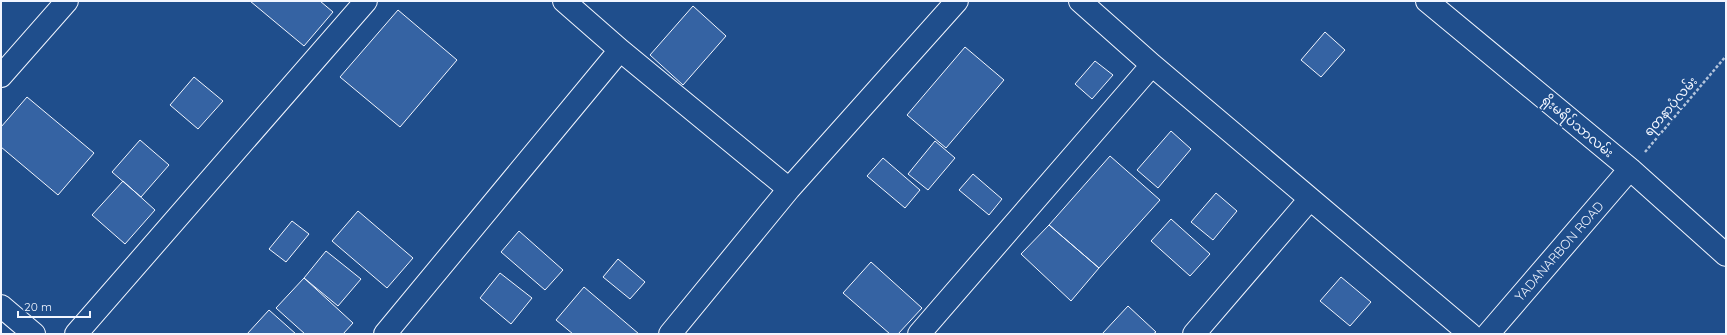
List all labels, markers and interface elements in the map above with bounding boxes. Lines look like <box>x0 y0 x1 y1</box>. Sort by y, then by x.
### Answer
street label: ရတနာပုံလမ်း <box>1640 73 1702 141</box>
street label: ရိုးမရိပ်သာလမ်း <box>1537 91 1617 163</box>
street label: YADANARBON ROAD <box>1511 198 1607 304</box>
scale bar <box>18 293 90 319</box>
text: 20 m <box>24 299 52 314</box>

